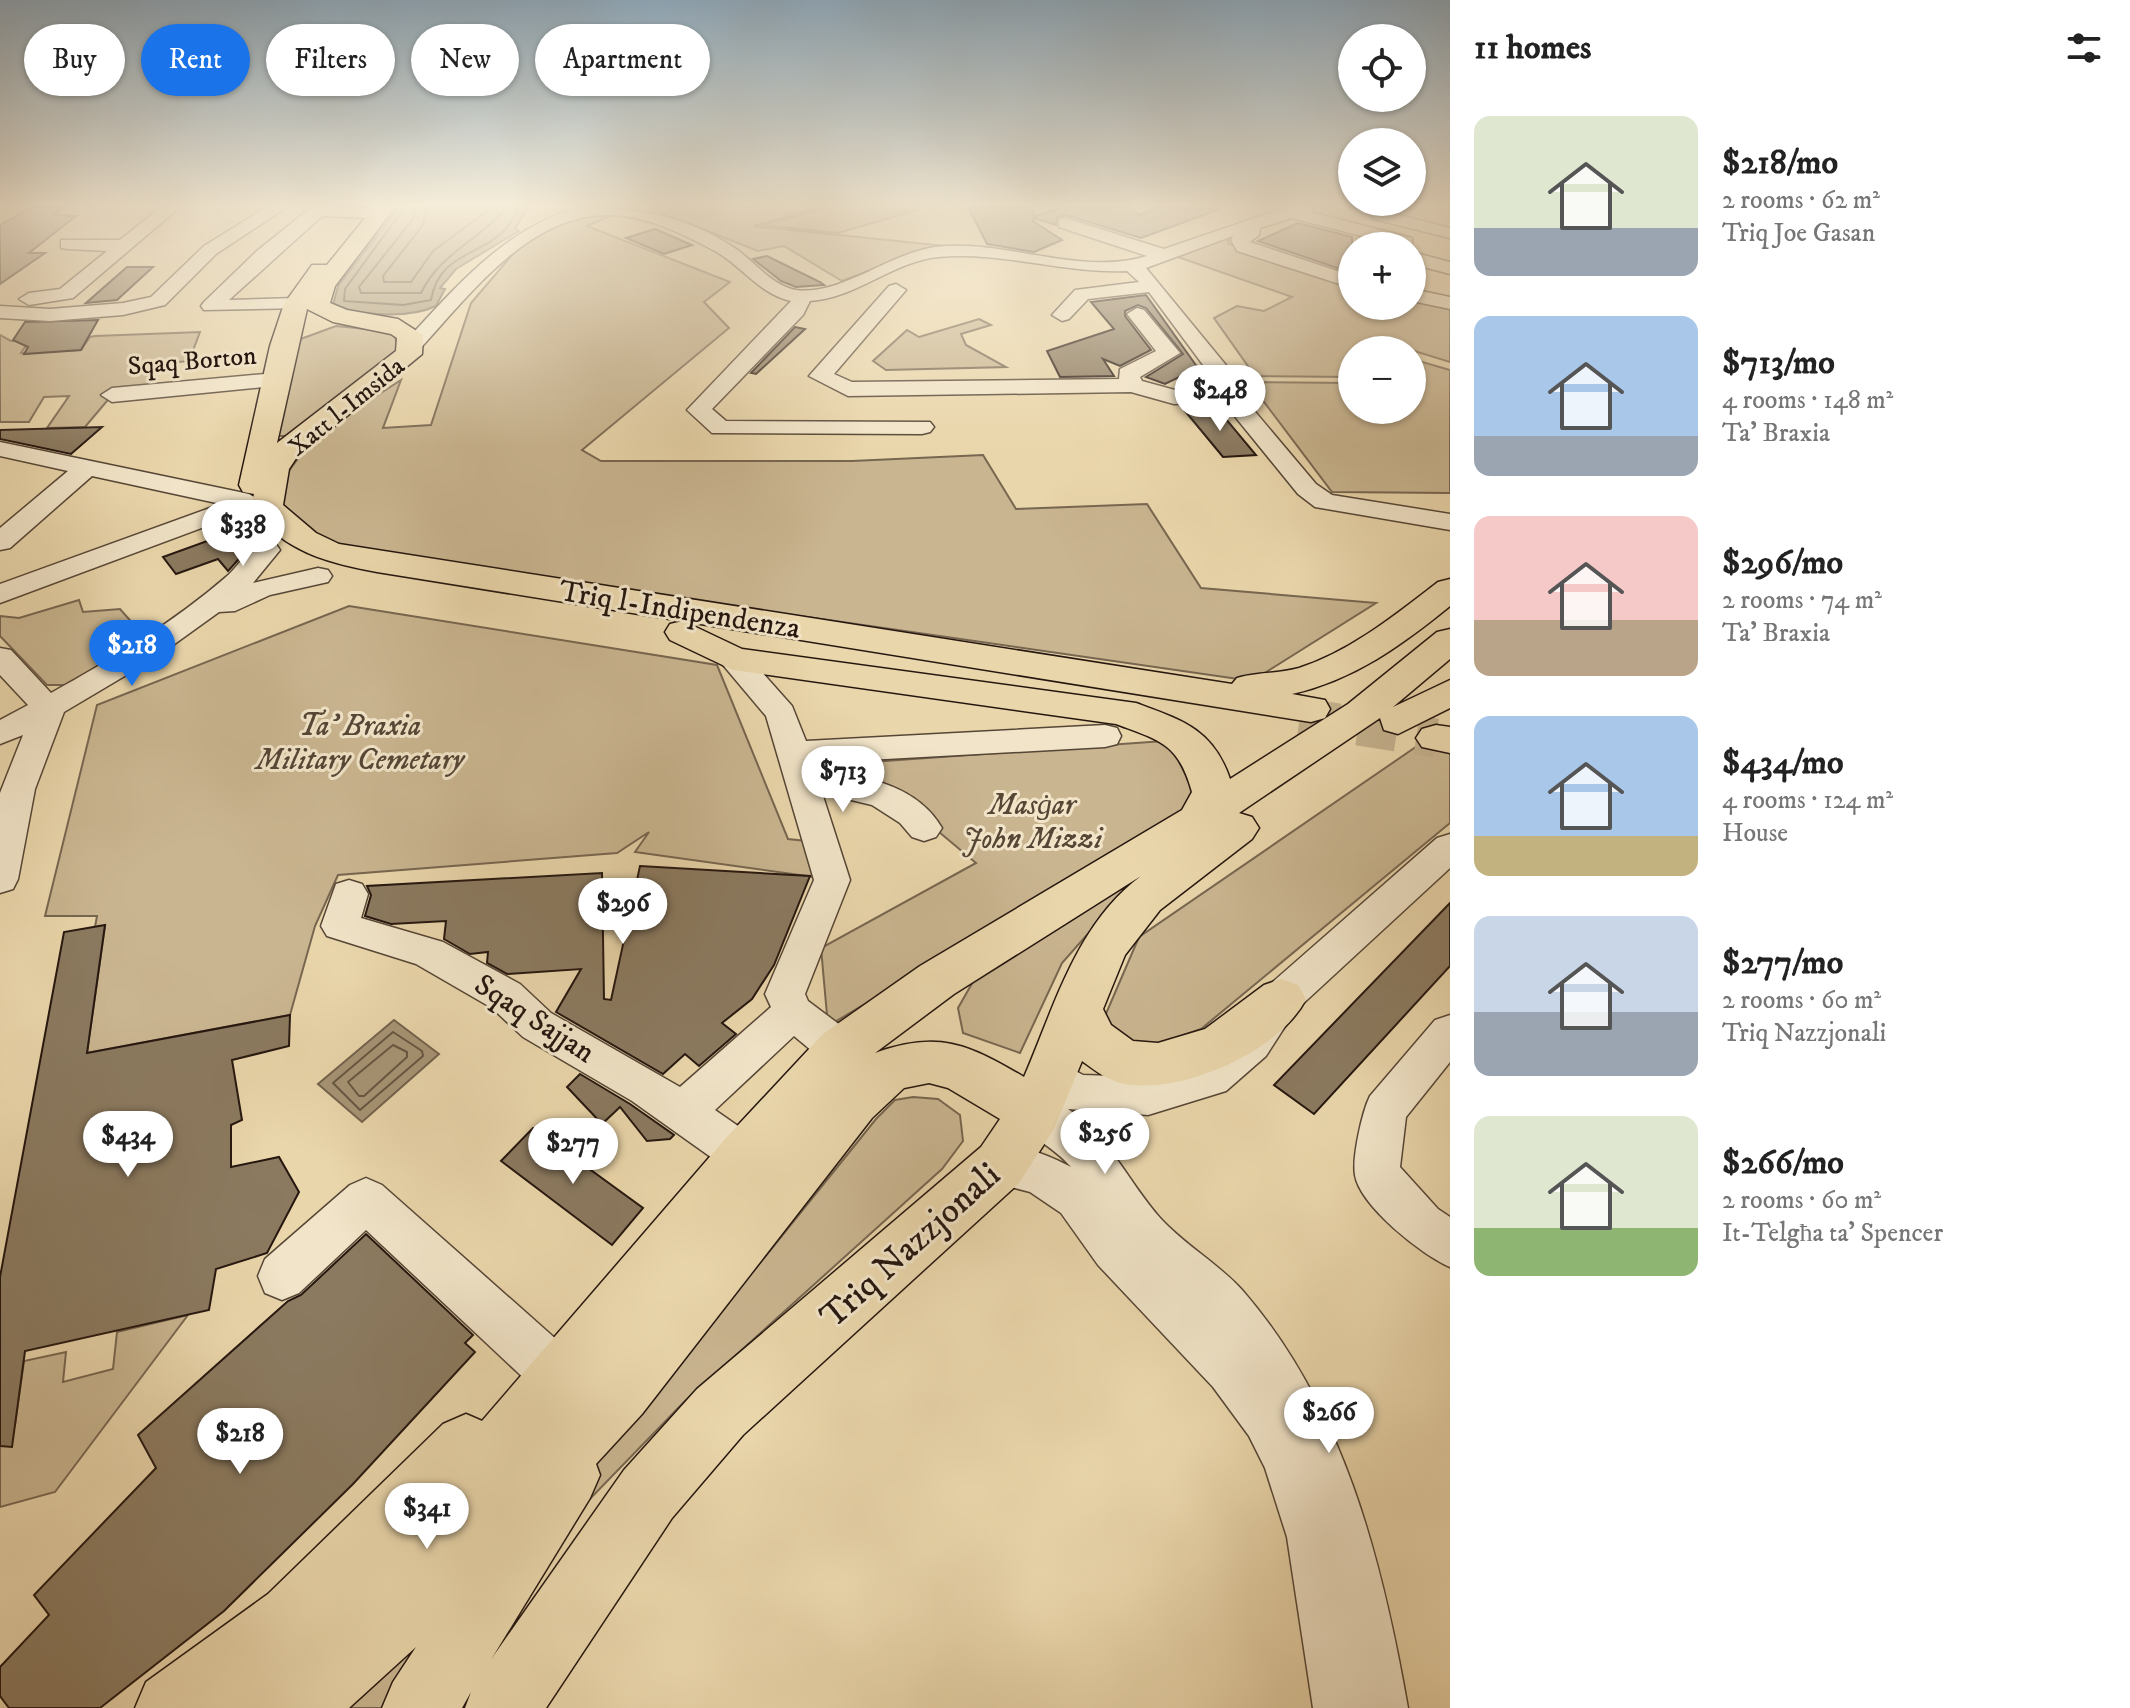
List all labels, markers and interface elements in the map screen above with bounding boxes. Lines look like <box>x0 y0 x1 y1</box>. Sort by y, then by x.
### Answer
chip: Buy <box>24 24 125 96</box>
chip: Rent <box>141 24 250 96</box>
chip: Filters <box>266 24 395 96</box>
chip: New <box>411 24 519 96</box>
chip: Apartment <box>535 24 710 96</box>
map controls <box>1338 24 1426 424</box>
button: locate <box>1338 24 1426 112</box>
icon: filters <box>2062 26 2106 70</box>
text: 11 homes <box>1474 27 1591 69</box>
button: layers <box>1338 128 1426 216</box>
text: $218/mo <box>1722 142 1838 184</box>
icon: home <box>1538 148 1634 244</box>
text: 2 rooms · 62 m² <box>1722 184 1880 217</box>
text: Triq Joe Gasan <box>1722 217 1875 250</box>
button: + <box>1338 232 1426 320</box>
button: − <box>1338 336 1426 424</box>
street label: Sqaq Borton <box>126 339 258 384</box>
text: $713/mo <box>1722 342 1835 384</box>
icon: home <box>1538 348 1634 444</box>
street label: Xatt l-Imsida <box>282 350 412 464</box>
pin: $248 <box>1173 365 1267 433</box>
text: $248 <box>1193 374 1247 407</box>
text: 4 rooms · 148 m² <box>1722 384 1893 417</box>
text: Ta' Braxia <box>1722 417 1830 450</box>
pin: $338 <box>196 500 290 568</box>
text: $338 <box>220 509 266 542</box>
text: $296/mo <box>1722 542 1843 584</box>
icon: home <box>1538 548 1634 644</box>
street label: Triq l-Indipendenza <box>557 573 803 648</box>
text: 2 rooms · 74 m² <box>1722 584 1882 617</box>
text: Ta' Braxia <box>1722 617 1830 650</box>
pin: $218 <box>85 620 179 688</box>
text: $218 <box>107 629 157 662</box>
park label: Ta' Braxia Military Cemetary <box>254 708 466 779</box>
text: $434/mo <box>1722 742 1844 784</box>
pin: $713 <box>796 746 890 814</box>
icon: home <box>1538 748 1634 844</box>
text: $713 <box>819 755 867 788</box>
text: 4 rooms · 124 m² <box>1722 784 1893 817</box>
park label: Masġar John Mizzi <box>962 787 1104 858</box>
text: House <box>1722 817 1788 850</box>
pin: $296 <box>576 878 670 946</box>
text: $296 <box>596 887 650 920</box>
text: $277/mo <box>1722 942 1843 984</box>
icon: home <box>1538 948 1634 1044</box>
street label: Sqaq Sajjan <box>467 967 602 1072</box>
text: 2 rooms · 60 m² <box>1722 984 1881 1017</box>
text: Triq Nazzjonali <box>1722 1017 1886 1050</box>
pin: $256 <box>1058 1108 1152 1176</box>
pin: $434 <box>81 1111 175 1179</box>
text: $256 <box>1078 1117 1132 1150</box>
pin: $277 <box>526 1118 620 1186</box>
text: $434 <box>101 1120 155 1153</box>
text: $277 <box>546 1127 600 1160</box>
text: $266/mo <box>1722 1142 1844 1184</box>
icon: home <box>1538 1148 1634 1244</box>
street label: Triq Nazzjonali <box>811 1153 1010 1339</box>
text: 2 rooms · 60 m² <box>1722 1184 1881 1217</box>
text: It-Telgħa ta' Spencer <box>1722 1217 1943 1250</box>
pin: $266 <box>1282 1387 1376 1455</box>
text: $266 <box>1302 1396 1356 1429</box>
pin: $218 <box>193 1408 287 1476</box>
text: $218 <box>215 1417 265 1450</box>
pin: $341 <box>380 1483 474 1551</box>
text: $341 <box>403 1492 451 1525</box>

